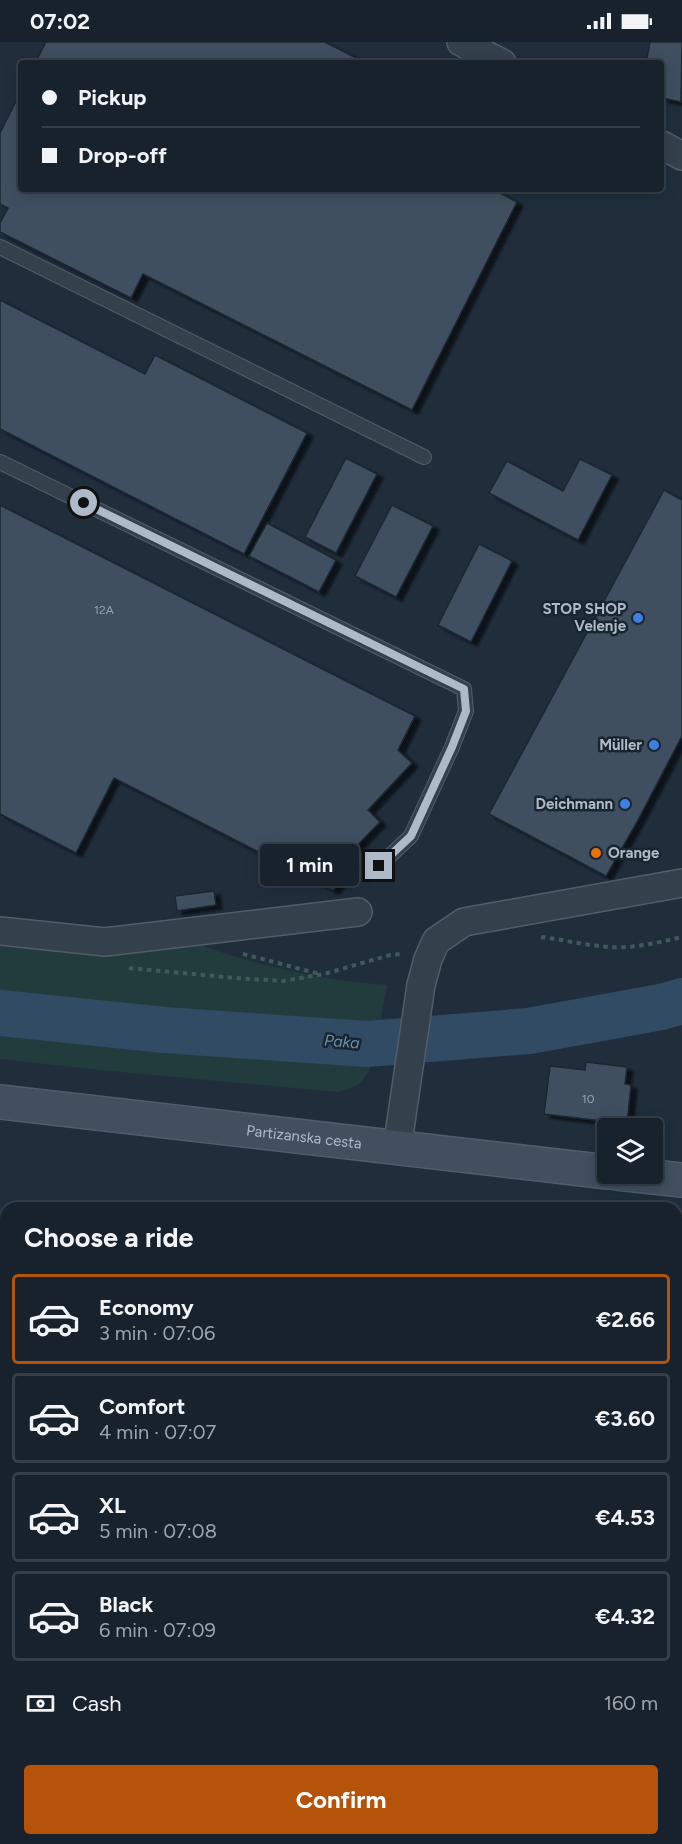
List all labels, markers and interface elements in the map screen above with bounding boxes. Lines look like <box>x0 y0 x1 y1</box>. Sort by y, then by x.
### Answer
text: 07:02 <box>30 8 90 35</box>
text: Pickup <box>78 84 147 111</box>
text: Drop-off <box>78 142 167 169</box>
route start <box>70 489 97 516</box>
place label: STOP SHOP Velenje <box>543 600 627 635</box>
house number: 12A <box>94 603 114 617</box>
marker: STOP SHOP Velenje <box>631 611 645 625</box>
place label: Müller <box>599 736 642 754</box>
marker: Müller <box>647 738 661 752</box>
place label: Deichmann <box>535 795 613 813</box>
marker: Deichmann <box>618 797 632 811</box>
place label: Orange <box>608 844 660 862</box>
callout: 1 min <box>259 845 358 887</box>
marker: Orange <box>589 846 603 860</box>
route end <box>365 852 392 879</box>
text: 1 min <box>286 853 333 877</box>
water label: Paka <box>323 1030 360 1053</box>
house number: 10 <box>582 1092 595 1106</box>
map controls <box>597 1118 663 1184</box>
button: layers <box>597 1118 663 1184</box>
street label: Partizanska cesta <box>245 1121 363 1153</box>
text: Choose a ride <box>24 1221 193 1254</box>
icon: car <box>27 1292 81 1346</box>
text: Economy <box>99 1294 194 1321</box>
text: €2.66 <box>596 1306 655 1333</box>
text: 3 min · 07:06 <box>99 1321 215 1345</box>
icon: car <box>27 1391 81 1445</box>
text: Comfort <box>99 1393 185 1420</box>
text: €3.60 <box>595 1405 655 1432</box>
text: 4 min · 07:07 <box>99 1420 216 1444</box>
icon: car <box>27 1490 81 1544</box>
text: XL <box>99 1492 126 1519</box>
text: €4.53 <box>595 1504 655 1531</box>
text: 5 min · 07:08 <box>99 1519 217 1543</box>
icon: car <box>27 1589 81 1643</box>
text: Black <box>99 1591 153 1618</box>
text: €4.32 <box>595 1603 655 1630</box>
text: 6 min · 07:09 <box>99 1618 216 1642</box>
icon: cash <box>24 1687 57 1720</box>
text: Cash <box>72 1690 122 1717</box>
text: 160 m <box>604 1691 658 1715</box>
button: Confirm <box>24 1765 658 1834</box>

